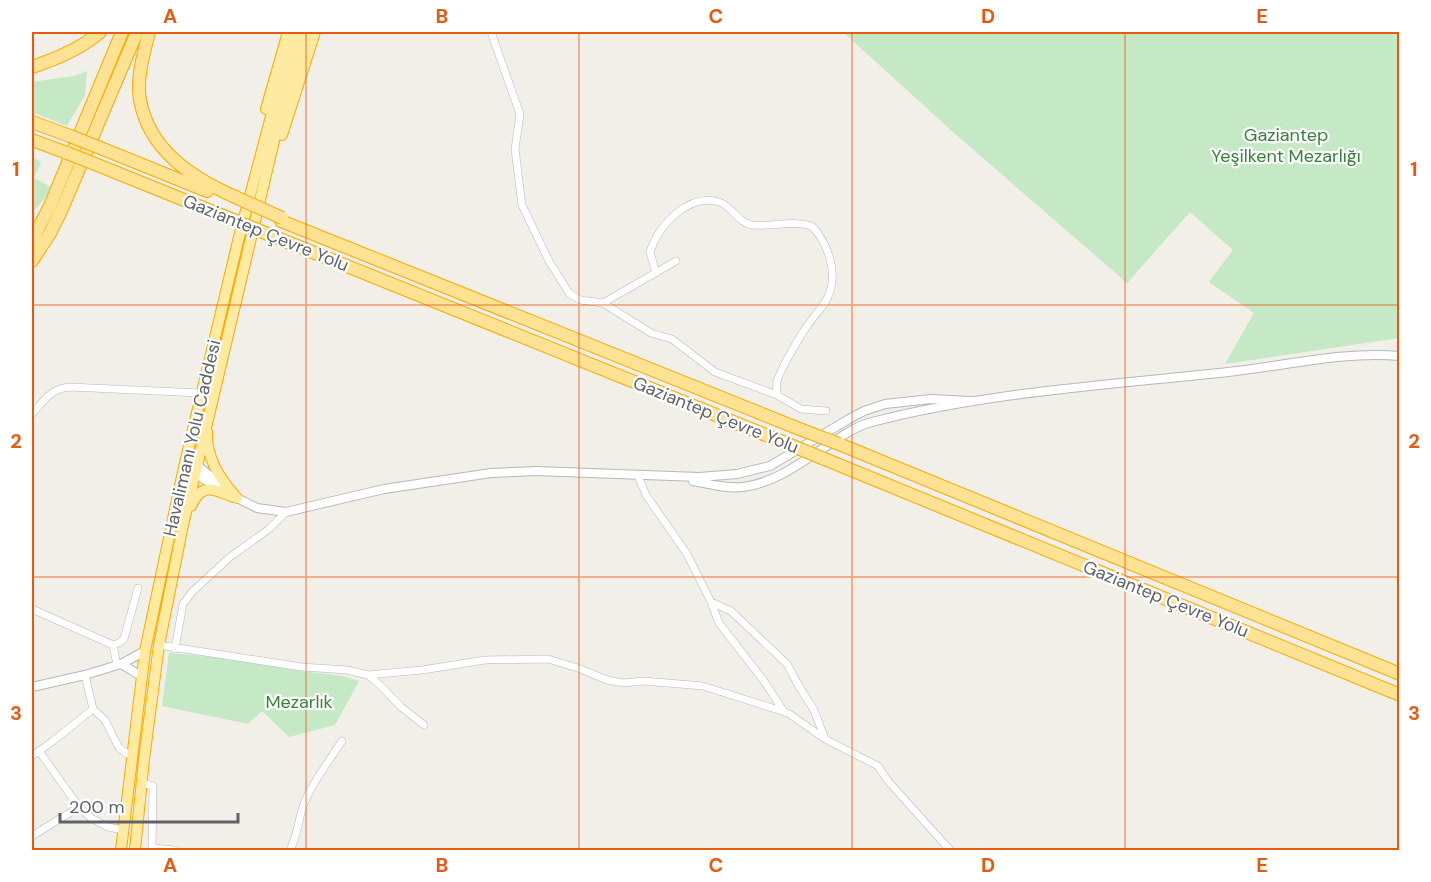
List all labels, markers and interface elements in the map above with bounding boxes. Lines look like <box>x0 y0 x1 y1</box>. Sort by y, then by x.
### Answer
text: A <box>163 3 177 29</box>
text: B <box>436 3 448 29</box>
text: C <box>709 3 723 29</box>
text: D <box>981 3 995 29</box>
text: E <box>1256 3 1268 29</box>
park label: Gaziantep Yeşilkent Mezarlığı <box>1211 123 1361 168</box>
text: 1 <box>12 156 20 182</box>
text: 1 <box>1410 156 1418 182</box>
street label: Gaziantep Çevre Yolu <box>180 189 352 277</box>
street label: Havalimanı Yolu Caddesi <box>158 337 226 539</box>
street label: Gaziantep Çevre Yolu <box>630 371 802 459</box>
text: 2 <box>10 428 22 454</box>
text: 2 <box>1408 428 1420 454</box>
street label: Gaziantep Çevre Yolu <box>1080 555 1252 643</box>
park label: Mezarlık <box>265 690 333 714</box>
text: 3 <box>10 700 22 726</box>
text: 3 <box>1408 700 1420 726</box>
scale bar <box>60 786 238 824</box>
text: 200 m <box>69 795 125 819</box>
text: A <box>163 852 177 878</box>
text: B <box>436 852 448 878</box>
text: C <box>709 852 723 878</box>
text: D <box>981 852 995 878</box>
text: E <box>1256 852 1268 878</box>

